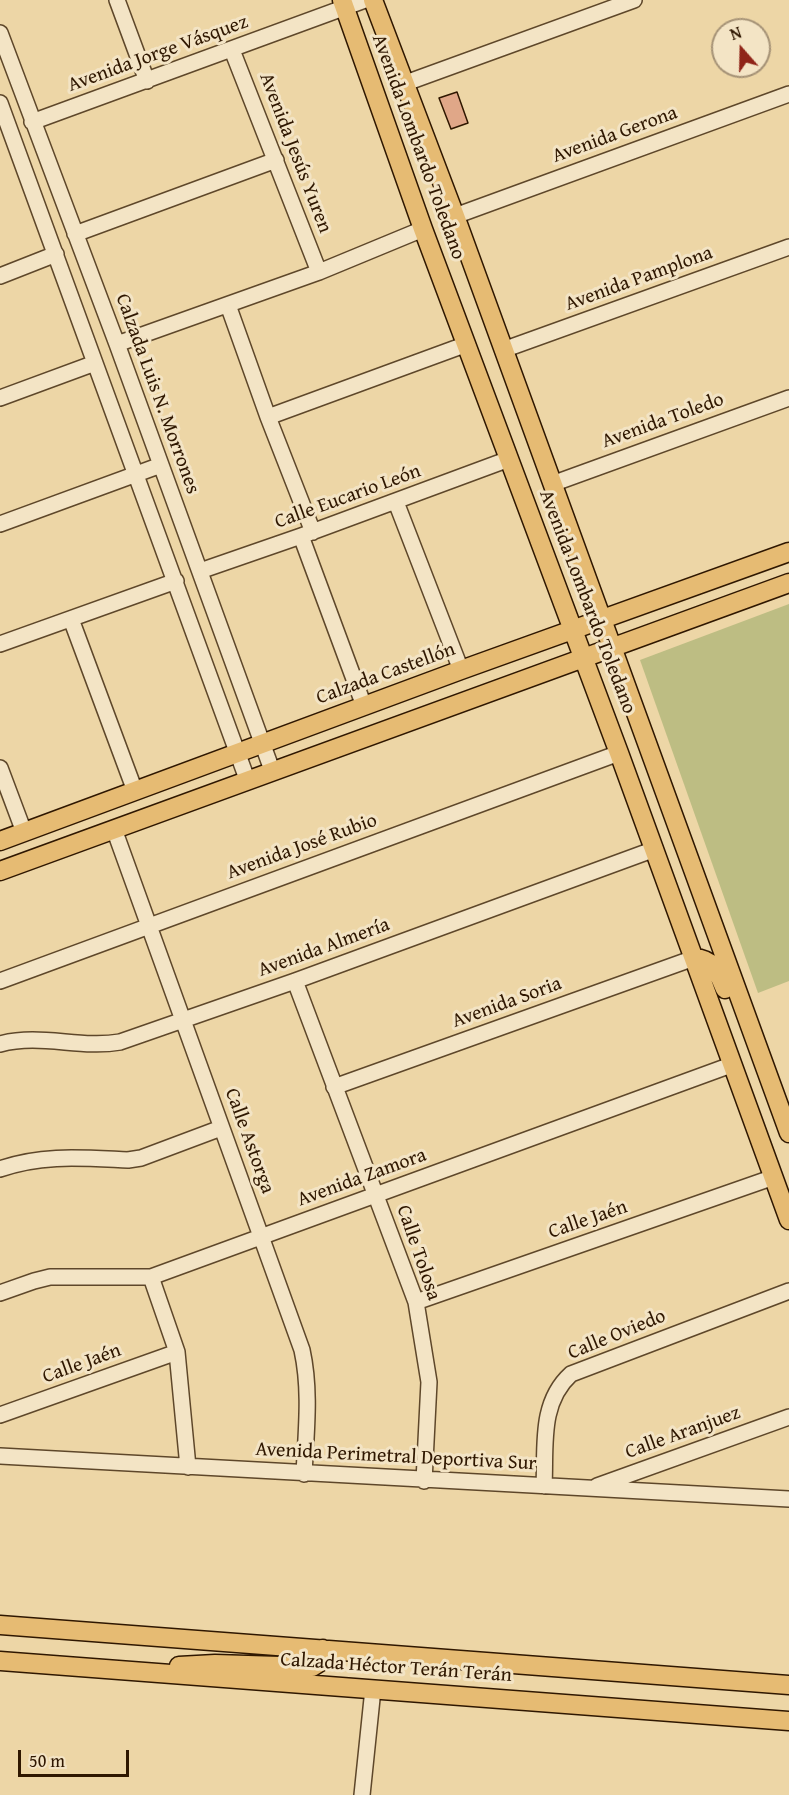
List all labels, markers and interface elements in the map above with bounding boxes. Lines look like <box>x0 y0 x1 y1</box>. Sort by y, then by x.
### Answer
street label: Avenida Jorge Vásquez <box>65 10 251 98</box>
north arrow <box>711 18 771 78</box>
text: N <box>726 20 745 46</box>
street label: Avenida Lombardo Toledano <box>366 31 470 263</box>
street label: Avenida Jesús Yuren <box>253 70 337 236</box>
street label: Avenida Gerona <box>549 101 681 169</box>
street label: Avenida Pamplona <box>562 241 716 317</box>
street label: Calzada Luis N. Morrones <box>110 291 204 497</box>
street label: Avenida Toledo <box>599 388 727 454</box>
street label: Calle Eucario León <box>272 459 424 535</box>
street label: Avenida Lombardo Toledano <box>533 487 641 717</box>
street label: Calzada Castellón <box>313 638 459 710</box>
street label: Avenida José Rubio <box>224 809 380 885</box>
street label: Avenida Almería <box>255 913 393 983</box>
street label: Avenida Soria <box>449 972 565 1034</box>
street label: Calle Astorga <box>219 1085 279 1197</box>
street label: Avenida Zamora <box>294 1144 430 1212</box>
street label: Calle Jaén <box>545 1195 631 1245</box>
street label: Calle Tolosa <box>391 1202 445 1304</box>
street label: Calle Oviedo <box>565 1305 669 1365</box>
street label: Calle Jaén <box>40 1339 124 1389</box>
street label: Calle Aranjuez <box>622 1401 744 1465</box>
street label: Avenida Perimetral Deportiva Sur <box>255 1438 537 1476</box>
street label: Calzada Héctor Terán Terán <box>279 1648 513 1688</box>
scale bar <box>21 1738 132 1776</box>
text: 50 m <box>29 1747 65 1774</box>

